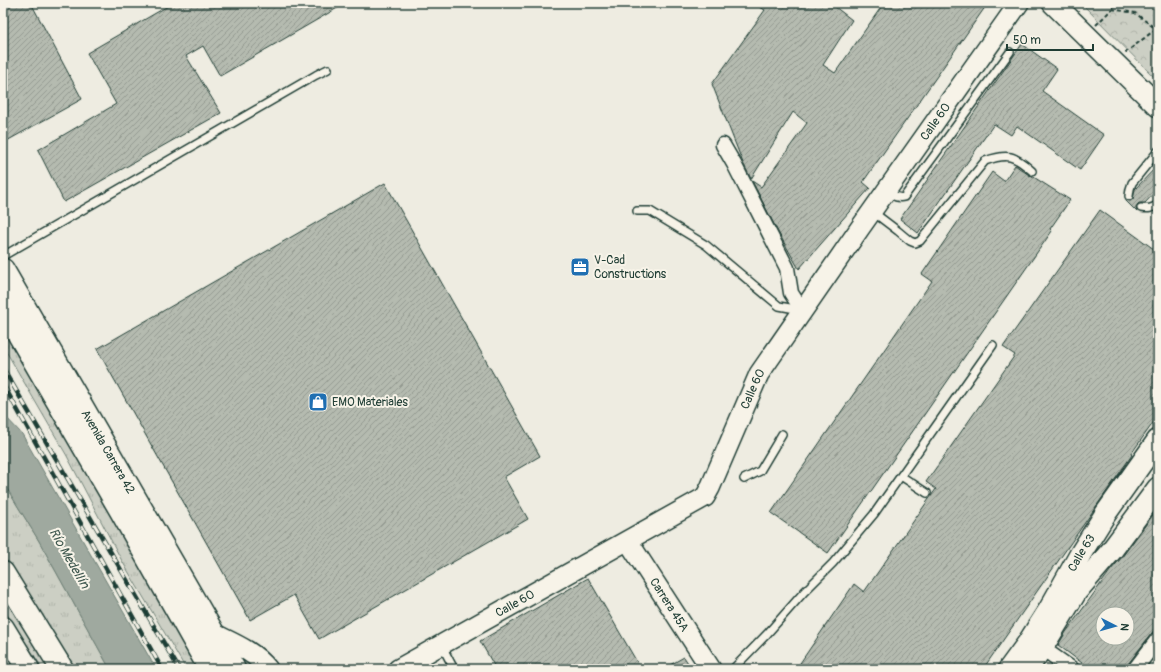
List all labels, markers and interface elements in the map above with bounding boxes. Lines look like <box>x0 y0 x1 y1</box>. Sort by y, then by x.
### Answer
scale bar <box>1007 26 1093 52</box>
text: 50 m <box>1013 33 1041 48</box>
street label: Calle 60 <box>917 100 954 144</box>
place label: V-Cad Constructions <box>594 253 667 282</box>
office icon: V-Cad Constructions <box>569 256 591 278</box>
street label: Calle 60 <box>738 366 768 412</box>
shop icon: EMO Materiales <box>307 391 329 413</box>
place label: EMO Materiales <box>332 395 408 410</box>
street label: Avenida Carrera 42 <box>78 407 138 497</box>
water label: Río Medellín <box>45 526 93 592</box>
street label: Calle 63 <box>1065 531 1099 574</box>
street label: Carrera 45A <box>646 575 692 635</box>
street label: Calle 60 <box>493 587 537 621</box>
north arrow <box>1095 606 1135 646</box>
text: N <box>1118 623 1131 632</box>

